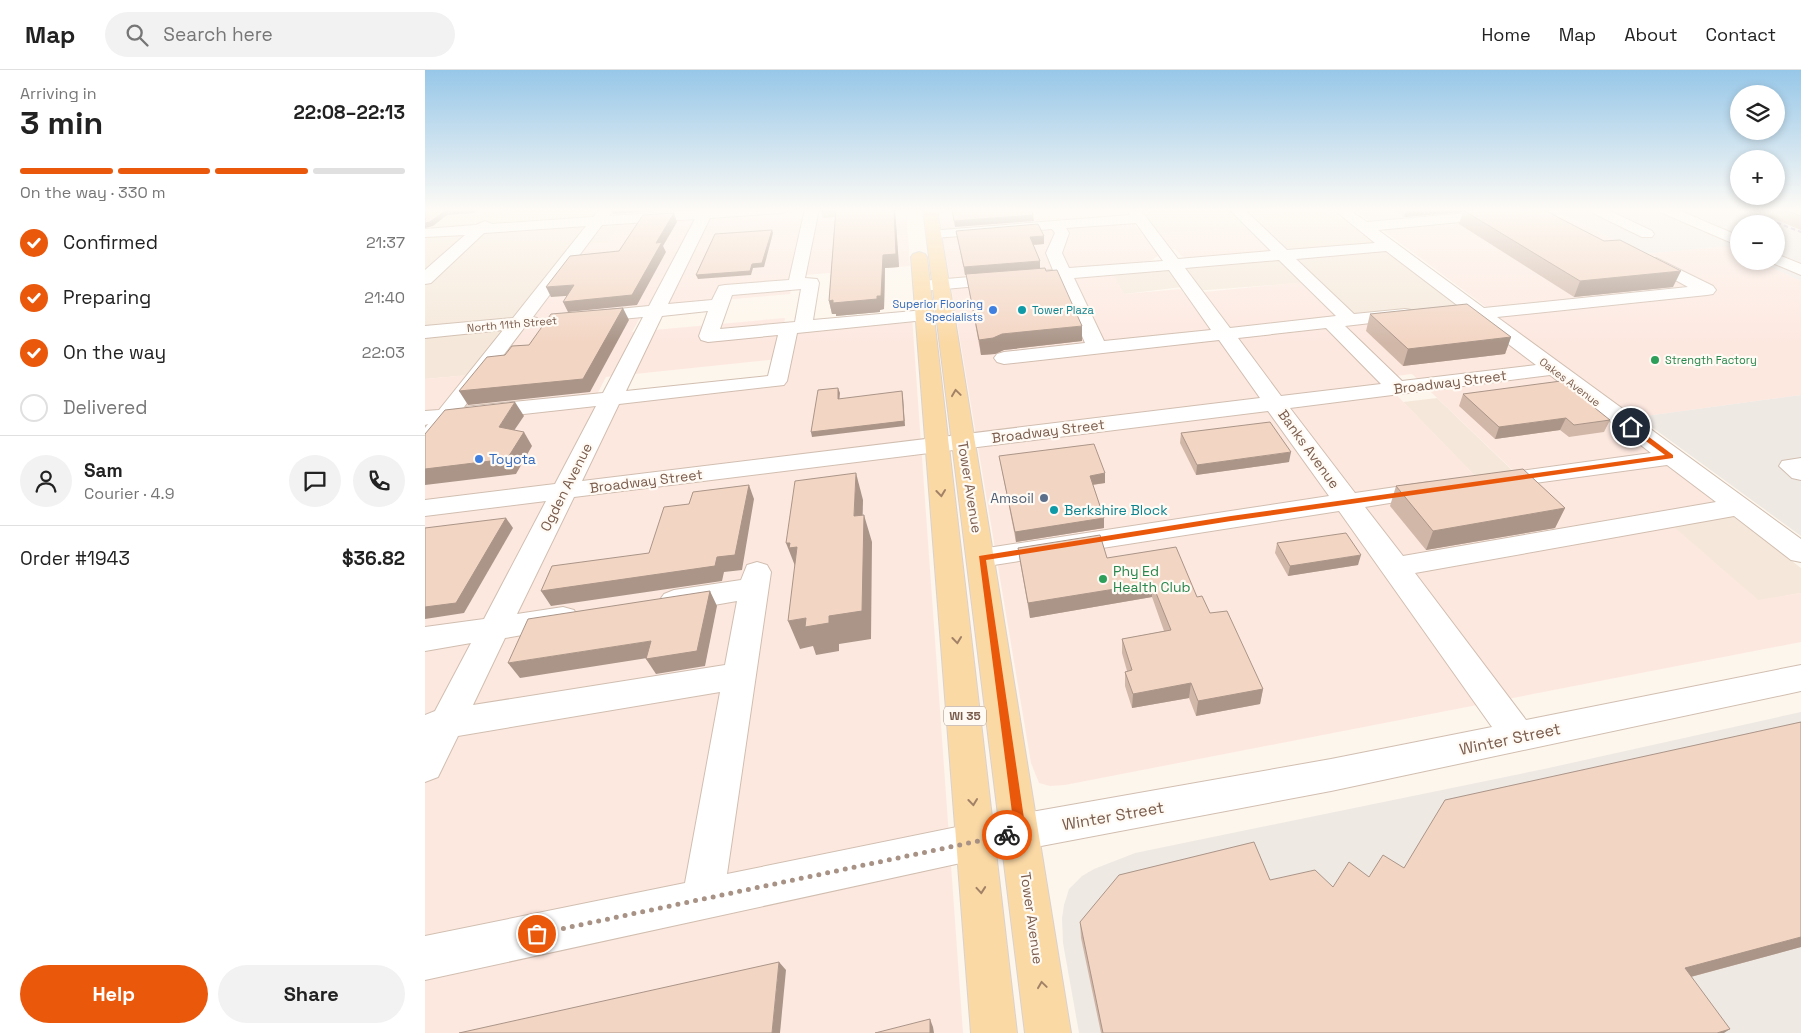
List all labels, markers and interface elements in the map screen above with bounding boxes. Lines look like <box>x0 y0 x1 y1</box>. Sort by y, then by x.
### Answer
search box <box>105 12 455 57</box>
text: Map <box>25 19 75 50</box>
icon: search <box>123 21 151 49</box>
text: Search here <box>163 22 273 47</box>
text: Home <box>1482 23 1531 46</box>
text: Map <box>1559 23 1596 46</box>
text: About <box>1624 23 1678 46</box>
text: Contact <box>1706 23 1776 46</box>
text: Arriving in <box>20 83 97 104</box>
map controls <box>1730 85 1785 270</box>
button: layers <box>1730 85 1785 140</box>
text: 22:08–22:13 <box>294 100 405 125</box>
text: 3 min <box>20 103 103 143</box>
button: + <box>1730 150 1785 205</box>
text: On the way · 330 m <box>20 182 166 203</box>
button: − <box>1730 215 1785 270</box>
icon: check <box>20 229 48 257</box>
text: Confirmed <box>63 230 158 255</box>
text: 21:37 <box>366 232 405 253</box>
icon: check <box>20 284 48 312</box>
text: Preparing <box>63 285 151 310</box>
text: 21:40 <box>364 287 405 308</box>
place label: Superior Flooring Specialists <box>892 297 983 324</box>
place label: Tower Plaza <box>1032 303 1095 317</box>
marker: Superior Flooring Specialists <box>987 304 999 316</box>
marker: Tower Plaza <box>1016 304 1028 316</box>
street label: North 11th Street <box>466 313 558 335</box>
icon: check <box>20 339 48 367</box>
text: On the way <box>63 340 166 365</box>
text: 22:03 <box>362 342 405 363</box>
place label: Strength Factory <box>1665 353 1757 367</box>
street label: Oakes Avenue <box>1537 354 1603 410</box>
marker: Strength Factory <box>1649 354 1661 366</box>
street label: Broadway Street <box>1392 366 1508 398</box>
one-way arrow <box>951 389 962 397</box>
text: Delivered <box>63 395 148 420</box>
street label: Banks Avenue <box>1274 406 1344 492</box>
pin <box>1610 406 1652 448</box>
icon: home <box>1617 413 1645 441</box>
street label: Broadway Street <box>990 415 1106 447</box>
street label: Ogden Avenue <box>536 440 596 534</box>
street label: Tower Avenue <box>954 440 986 534</box>
place label: Toyota <box>489 450 536 468</box>
marker: Toyota <box>473 453 485 465</box>
button: person <box>20 455 72 507</box>
button: chat <box>289 455 341 507</box>
button: phone <box>353 455 405 507</box>
text: Sam <box>84 458 123 483</box>
street label: Broadway Street <box>588 465 704 497</box>
text: Courier · 4.9 <box>84 483 174 504</box>
place label: Amsoil <box>990 489 1034 507</box>
one-way arrow <box>935 490 946 498</box>
marker: Amsoil <box>1038 492 1050 504</box>
place label: Berkshire Block <box>1064 501 1168 519</box>
marker: Berkshire Block <box>1048 504 1060 516</box>
text: Order #1943 <box>20 546 130 571</box>
text: $36.82 <box>342 546 405 571</box>
place label: Phy Ed Health Club <box>1113 562 1191 596</box>
marker: Phy Ed Health Club <box>1097 573 1109 585</box>
one-way arrow <box>951 636 962 644</box>
road number: WI 35 <box>944 706 986 726</box>
street label: Winter Street <box>1457 718 1563 760</box>
street label: Winter Street <box>1060 797 1166 835</box>
one-way arrow <box>967 798 978 806</box>
courier <box>982 810 1032 860</box>
icon: bike <box>993 821 1021 849</box>
street label: Tower Avenue <box>1017 871 1047 965</box>
one-way arrow <box>975 886 986 894</box>
pin <box>516 913 558 955</box>
icon: bag <box>523 920 551 948</box>
button: Help <box>20 965 208 1023</box>
button: Share <box>218 965 405 1023</box>
one-way arrow <box>1037 980 1047 989</box>

